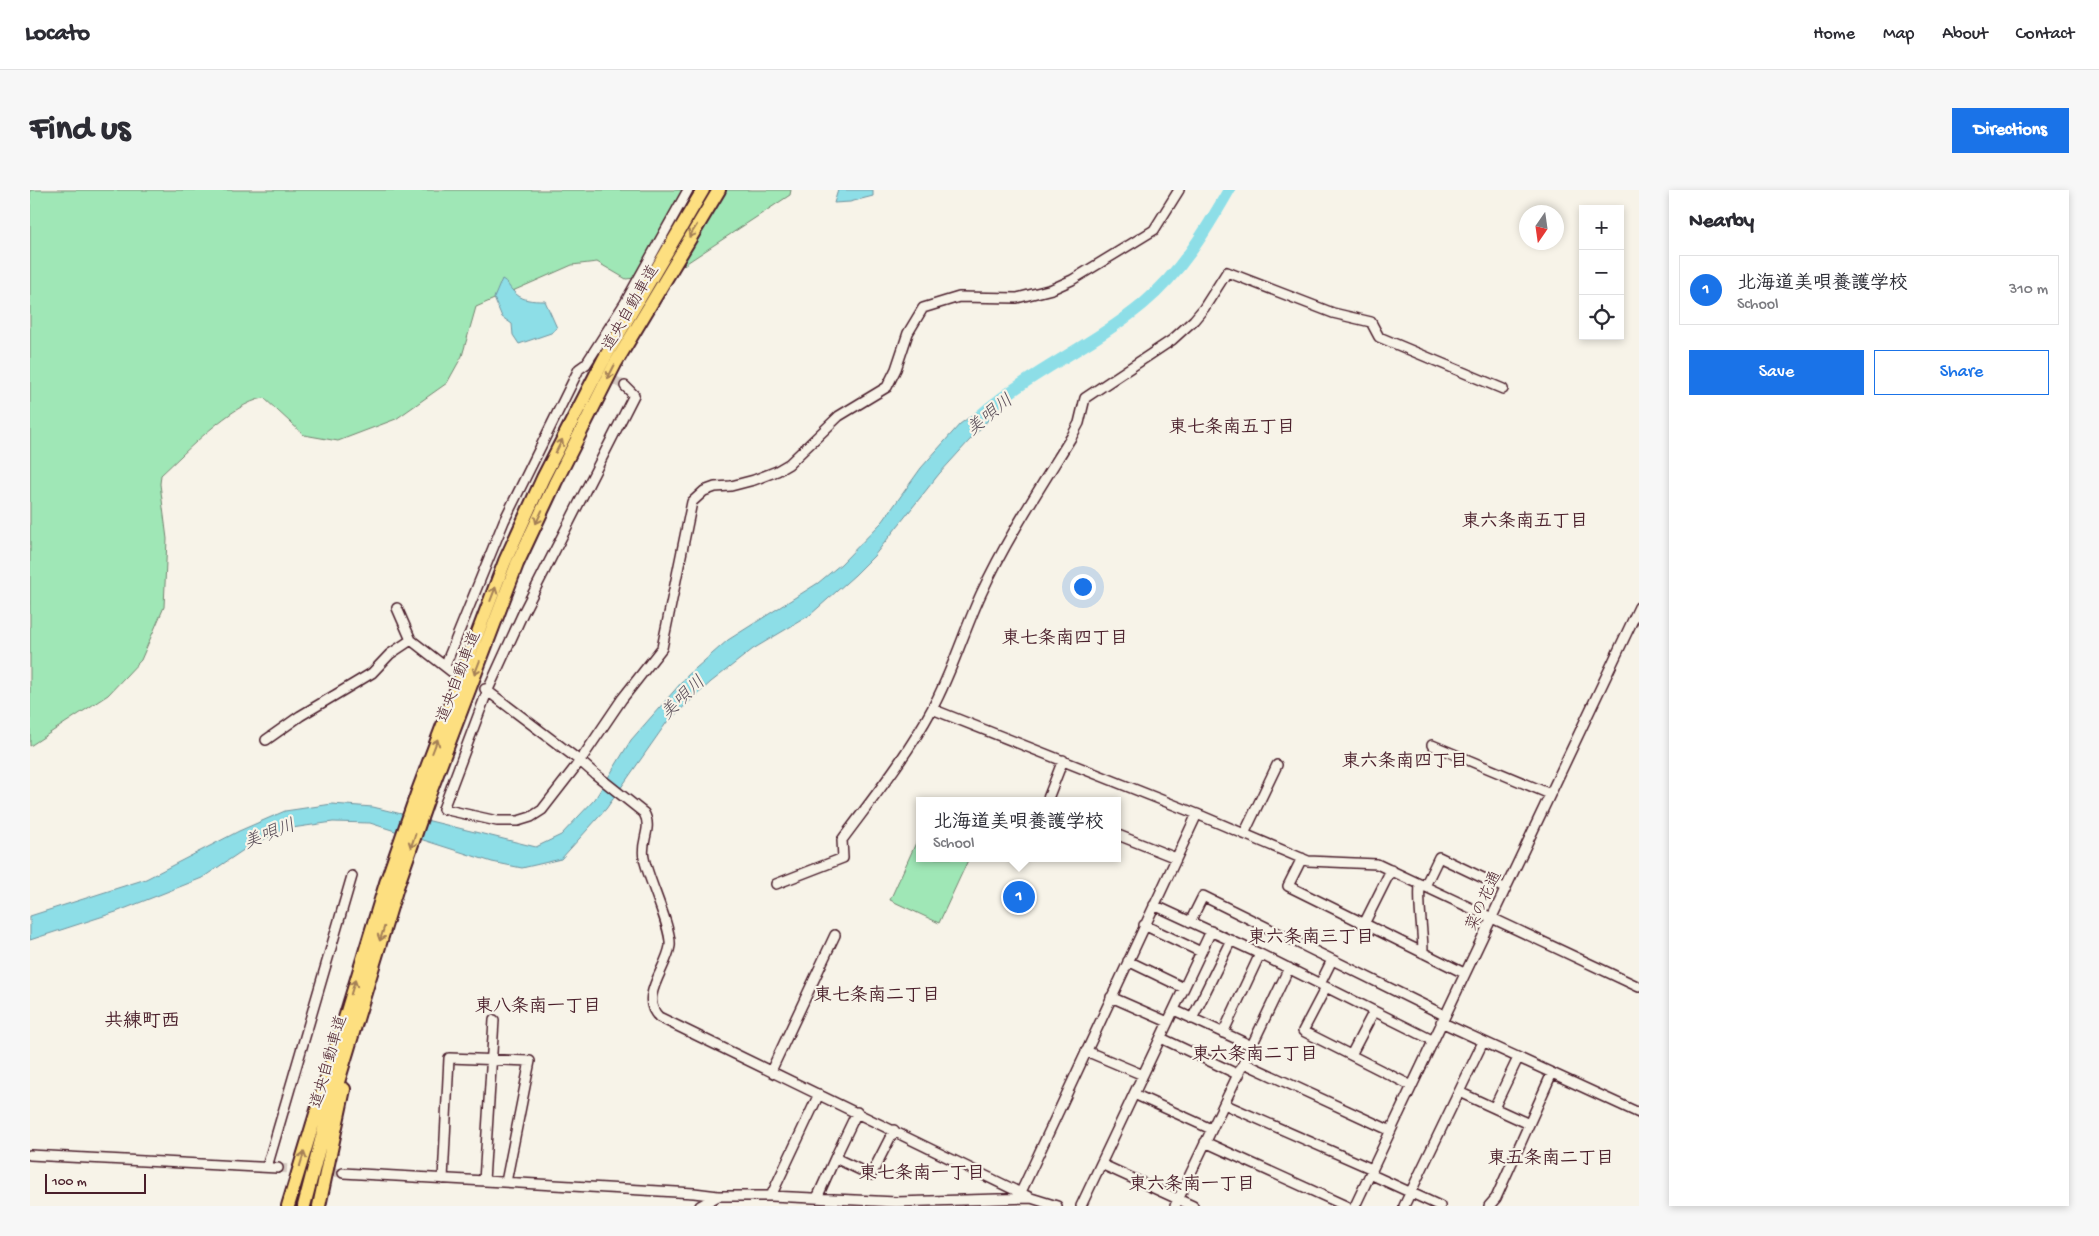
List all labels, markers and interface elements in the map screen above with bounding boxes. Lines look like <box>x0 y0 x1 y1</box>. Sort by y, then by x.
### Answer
text: Locato <box>25 20 90 49</box>
text: Home <box>1813 24 1855 45</box>
text: Map <box>1883 24 1914 45</box>
text: About <box>1942 24 1988 45</box>
text: Contact <box>2016 24 2074 45</box>
button: Directions <box>1952 108 2069 153</box>
text: Find us <box>30 110 130 151</box>
north arrow <box>1519 205 1564 250</box>
map controls <box>1579 205 1624 340</box>
button: + <box>1579 205 1624 250</box>
text: Nearby <box>1689 210 1754 235</box>
one-way arrow <box>688 224 698 238</box>
button: − <box>1579 250 1624 295</box>
street label: 道央自動車道 <box>598 261 664 355</box>
text: 北海道美唄養護学校 <box>1737 273 1908 296</box>
text: 1 <box>1703 281 1709 300</box>
text: 310 m <box>2009 281 2048 300</box>
button: locate <box>1579 295 1624 340</box>
text: School <box>1737 296 1779 315</box>
button: Save <box>1689 350 1864 395</box>
button: Share <box>1874 350 2049 395</box>
one-way arrow <box>606 364 616 379</box>
water label: 美唄川 <box>962 390 1018 441</box>
district label: 東七条南五丁目 <box>1169 417 1295 439</box>
one-way arrow <box>555 439 564 454</box>
one-way arrow <box>533 509 543 524</box>
district label: 東六条南五丁目 <box>1462 511 1588 533</box>
your location <box>1070 574 1096 600</box>
one-way arrow <box>489 587 498 602</box>
street label: 道央自動車道 <box>432 628 486 725</box>
district label: 東七条南四丁目 <box>1002 628 1128 650</box>
one-way arrow <box>472 659 481 675</box>
water label: 美唄川 <box>656 672 710 725</box>
one-way arrow <box>431 739 440 754</box>
district label: 東六条南四丁目 <box>1342 751 1468 773</box>
popup <box>916 797 1121 862</box>
text: 北海道美唄養護学校 <box>933 812 1104 835</box>
water label: 美唄川 <box>241 815 299 855</box>
one-way arrow <box>408 833 417 848</box>
text: School <box>933 835 975 854</box>
street label: 菜の花通 <box>1462 868 1507 935</box>
pin: 1 <box>1003 878 1035 916</box>
one-way arrow <box>377 925 386 941</box>
district label: 東六条南三丁目 <box>1248 927 1374 949</box>
one-way arrow <box>348 979 358 995</box>
district label: 東七条南二丁目 <box>814 985 940 1007</box>
district label: 東八条南一丁目 <box>475 996 601 1018</box>
district label: 共練町西 <box>104 1010 180 1034</box>
street label: 道央自動車道 <box>306 1013 353 1111</box>
district label: 東六条南二丁目 <box>1192 1044 1318 1066</box>
district label: 東五条南二丁目 <box>1488 1148 1614 1170</box>
one-way arrow <box>297 1152 307 1168</box>
district label: 東七条南一丁目 <box>859 1163 985 1185</box>
scale bar <box>45 1171 146 1194</box>
text: 100 m <box>52 1174 87 1191</box>
district label: 東六条南一丁目 <box>1129 1174 1255 1196</box>

